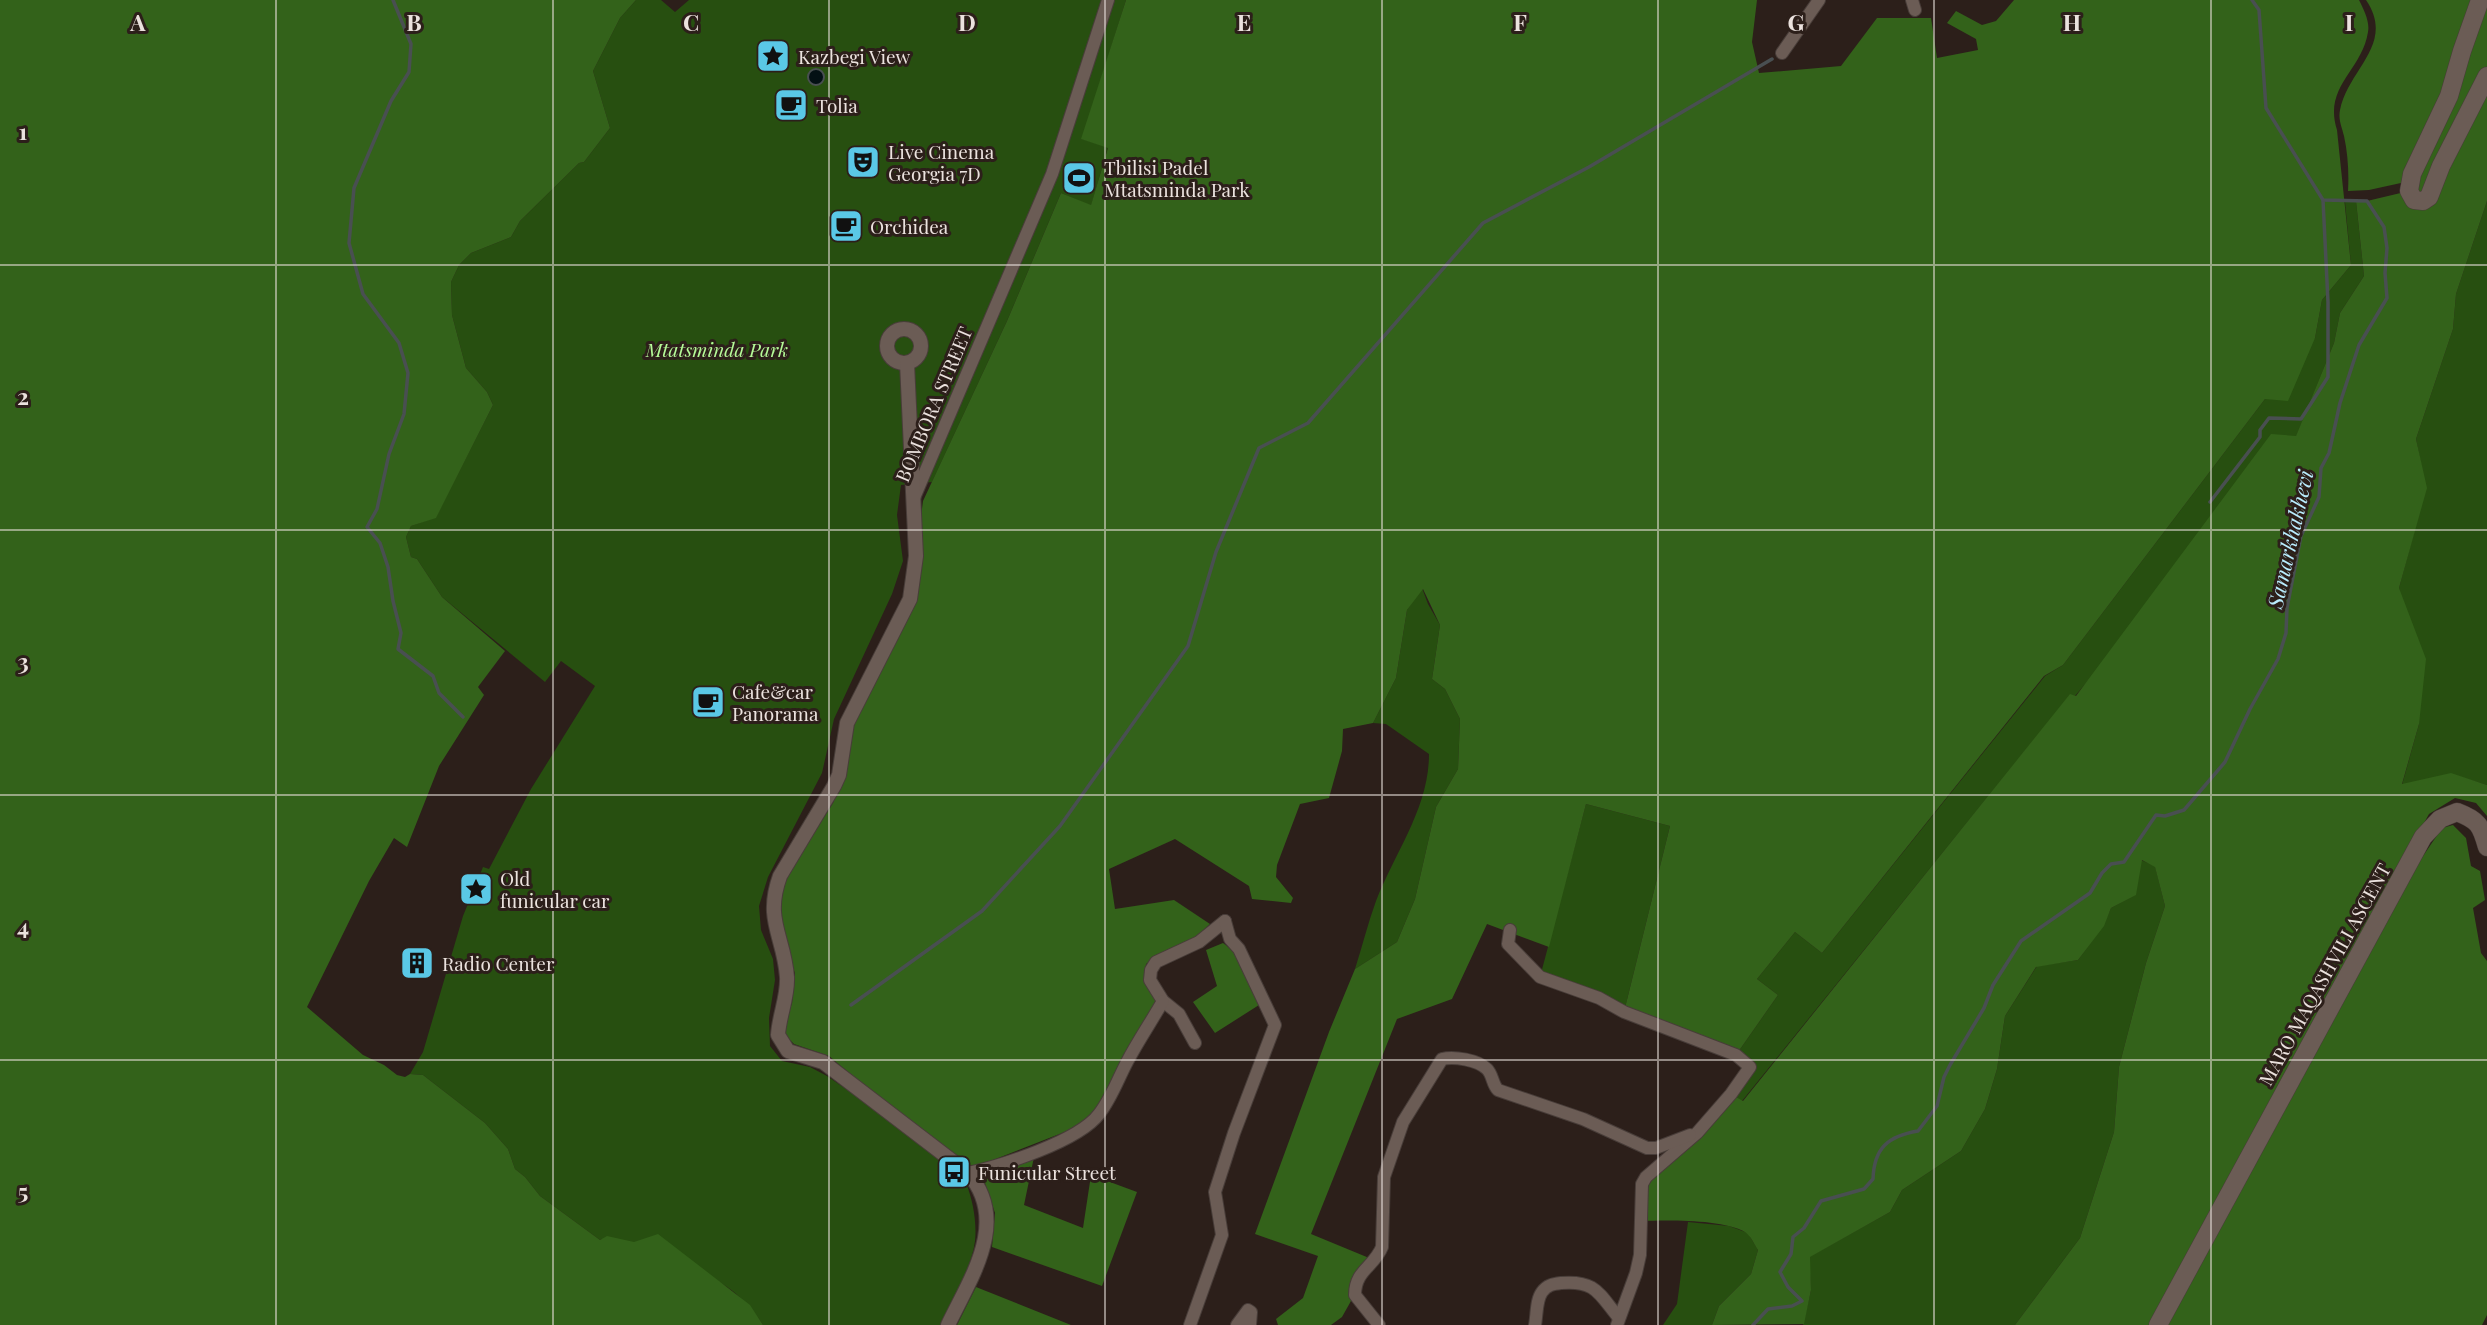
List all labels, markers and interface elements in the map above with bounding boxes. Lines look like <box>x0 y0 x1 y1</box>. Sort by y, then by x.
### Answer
text: A <box>129 6 146 37</box>
text: B <box>406 6 422 37</box>
text: C <box>683 6 699 37</box>
text: D <box>958 6 976 37</box>
text: E <box>1237 6 1251 37</box>
text: F <box>1513 6 1527 37</box>
text: G <box>1788 6 1805 37</box>
text: H <box>2063 6 2081 37</box>
text: I <box>2345 6 2353 37</box>
place icon: Kazbegi View <box>754 37 792 75</box>
place label: Kazbegi View <box>798 43 910 69</box>
cafe icon: Tolia <box>772 86 810 124</box>
place label: Tolia <box>816 92 858 118</box>
text: 1 <box>19 115 28 146</box>
place label: Live Cinema Georgia 7D <box>888 138 995 186</box>
theatre icon: Live Cinema Georgia 7D <box>844 143 882 181</box>
place label: Tbilisi Padel Mtatsminda Park <box>1104 154 1250 202</box>
sports icon: Tbilisi Padel Mtatsminda Park <box>1060 159 1098 197</box>
cafe icon: Orchidea <box>827 207 865 245</box>
place label: Orchidea <box>870 213 949 239</box>
street label: BOMBORA STREET <box>889 322 978 486</box>
park label: Mtatsminda Park <box>645 336 788 362</box>
text: 2 <box>17 380 29 411</box>
water label: Samarkhakhevi <box>2259 466 2319 612</box>
text: 3 <box>17 645 29 676</box>
place label: Cafe&car Panorama <box>732 678 819 726</box>
cafe icon: Cafe&car Panorama <box>689 683 727 721</box>
street label: MARO MAQASHVILI ASCENT <box>2252 858 2396 1090</box>
place label: Old funicular car <box>500 865 610 913</box>
place icon: Old funicular car <box>457 870 495 908</box>
text: 4 <box>17 910 29 941</box>
building icon: Radio Center <box>398 944 436 982</box>
place label: Radio Center <box>442 950 555 976</box>
bus stop icon: Funicular Street <box>935 1153 973 1191</box>
place label: Funicular Street <box>978 1159 1116 1185</box>
text: 5 <box>18 1175 28 1206</box>

